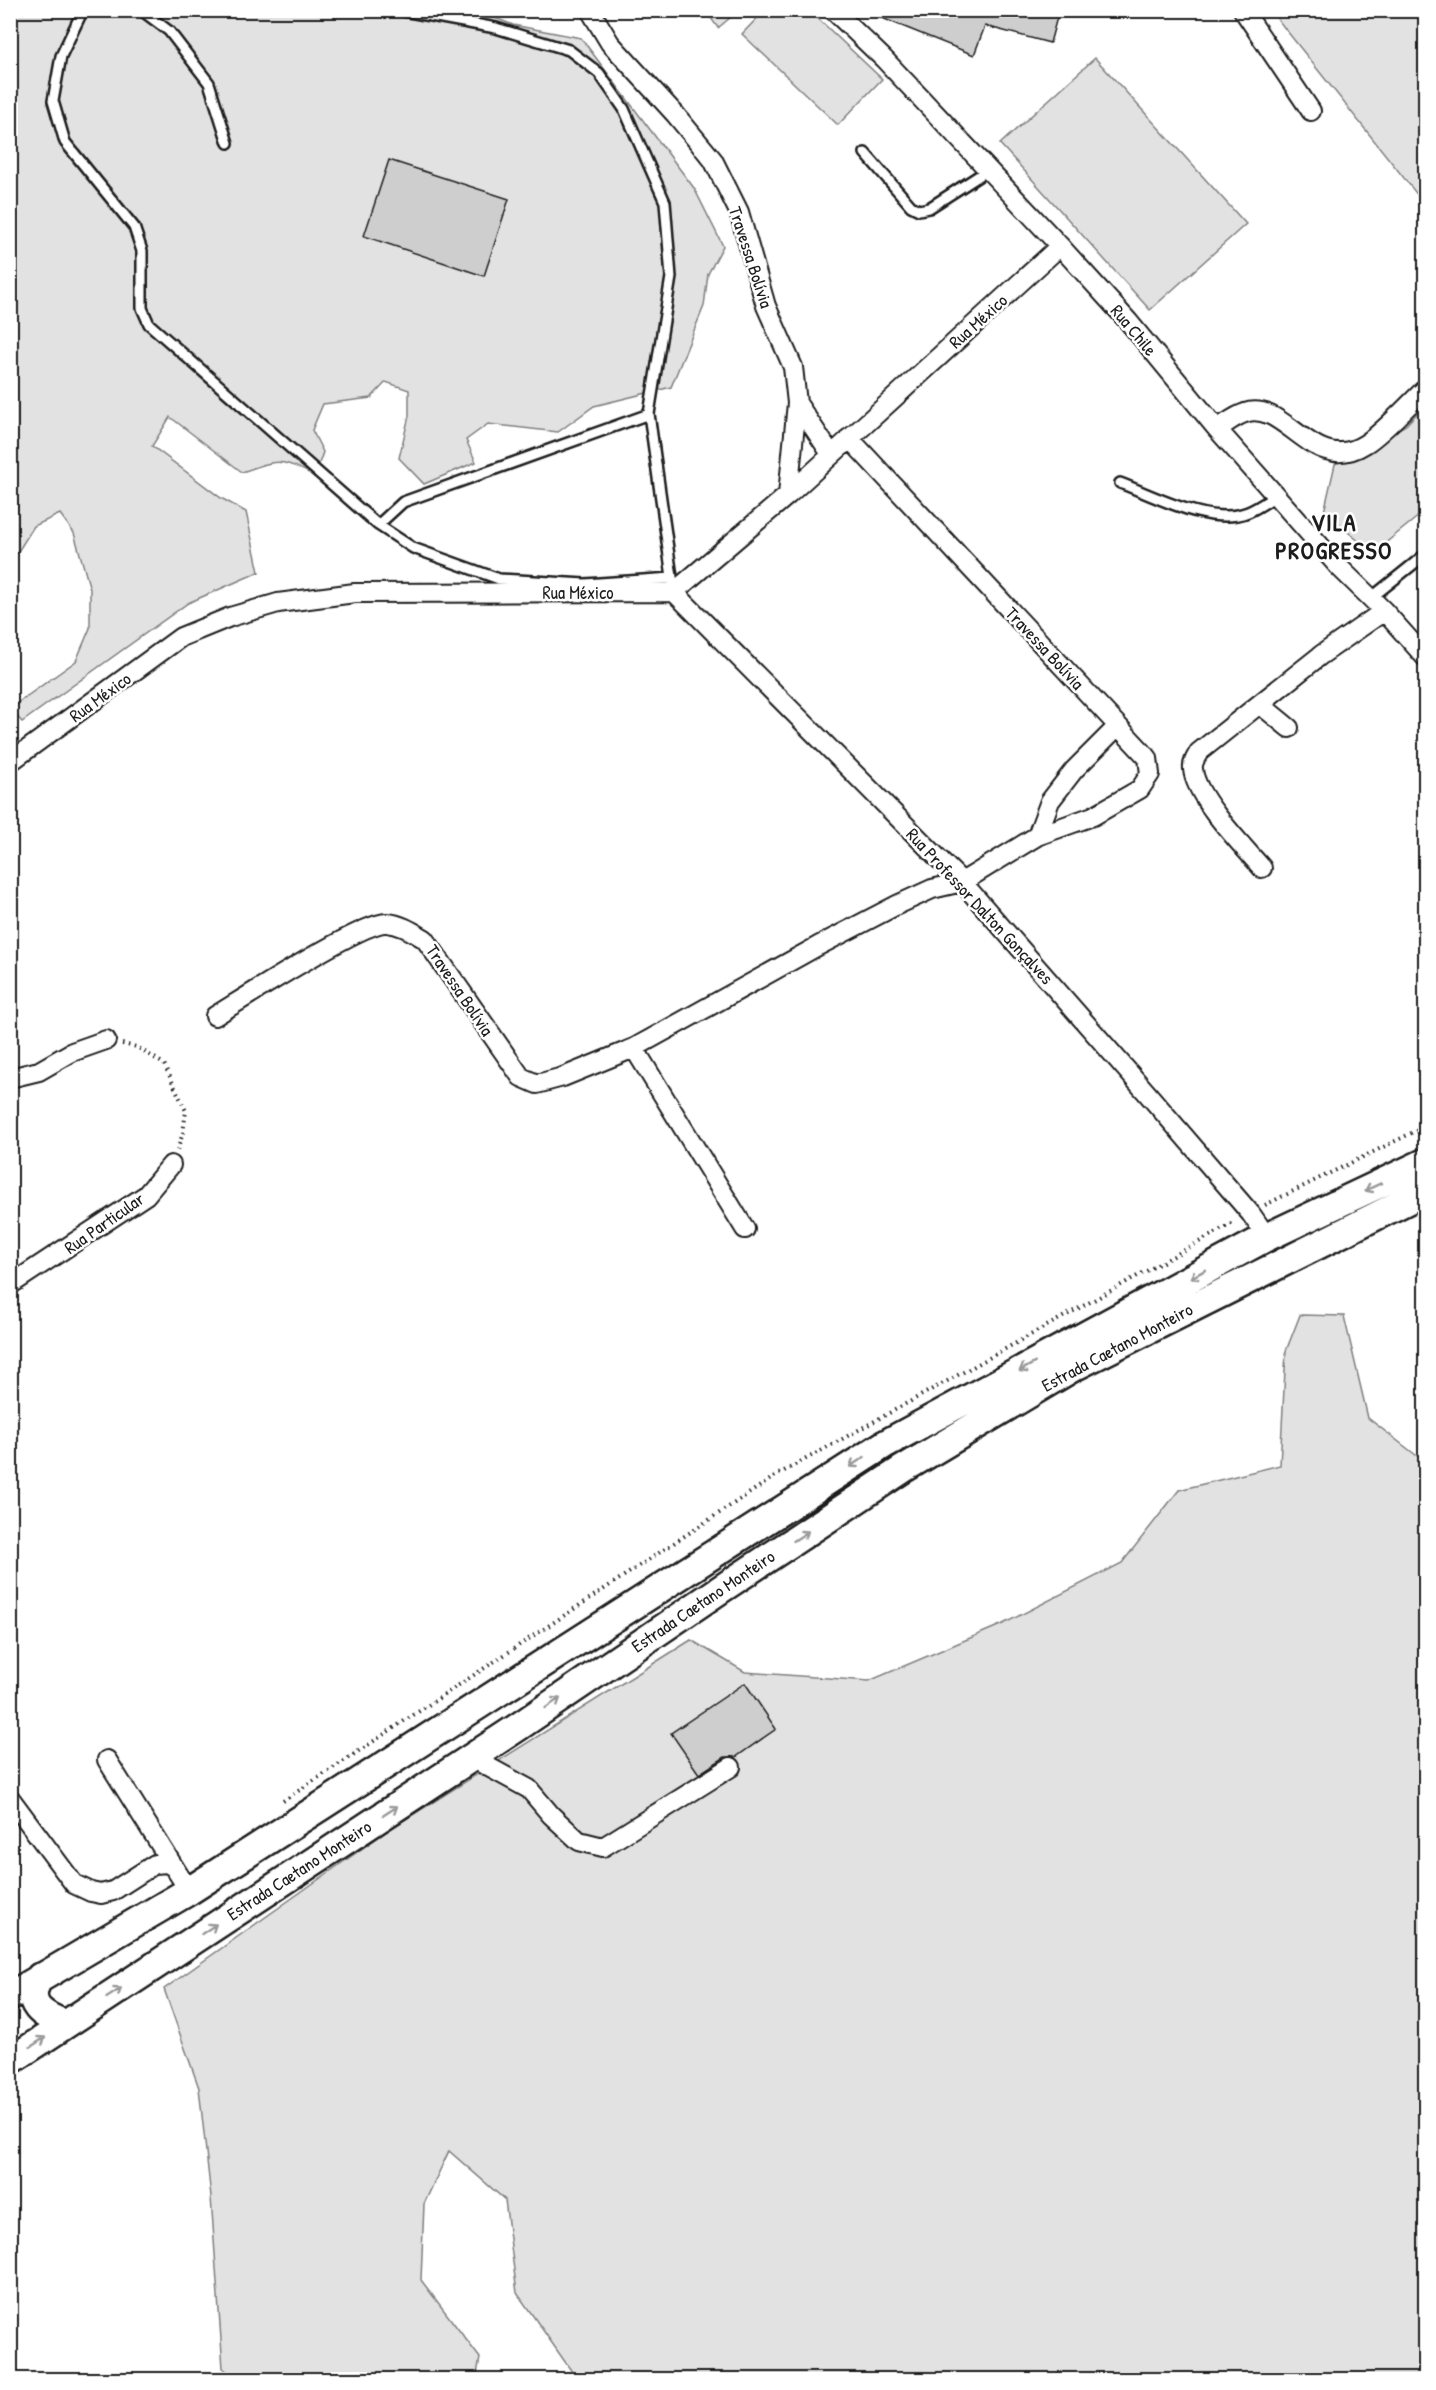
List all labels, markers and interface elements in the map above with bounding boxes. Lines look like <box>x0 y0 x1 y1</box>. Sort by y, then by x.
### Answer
street label: Travessa Bolívia <box>723 203 779 311</box>
street label: Rua México <box>943 288 1013 354</box>
street label: Rua Chile <box>1105 299 1163 361</box>
district label: VILA PROGRESSO <box>1275 506 1393 566</box>
street label: Rua México <box>543 580 613 605</box>
street label: Travessa Bolívia <box>1000 601 1090 695</box>
street label: Rua México <box>64 666 136 728</box>
street label: Rua Professor Dalton Gonçalves <box>901 822 1059 990</box>
street label: Travessa Bolívia <box>420 939 500 1041</box>
one-way arrow <box>1364 1182 1382 1194</box>
street label: Rua Particular <box>59 1186 149 1260</box>
one-way arrow <box>1190 1268 1207 1280</box>
street label: Estrada Caetano Monteiro <box>1037 1297 1197 1397</box>
one-way arrow <box>1018 1362 1036 1373</box>
one-way arrow <box>848 1456 865 1469</box>
one-way arrow <box>793 1529 810 1542</box>
street label: Estrada Caetano Monteiro <box>626 1544 780 1658</box>
one-way arrow <box>544 1697 561 1710</box>
one-way arrow <box>381 1804 398 1816</box>
street label: Estrada Caetano Monteiro <box>222 1814 376 1926</box>
one-way arrow <box>201 1923 218 1936</box>
one-way arrow <box>105 1986 122 1999</box>
one-way arrow <box>30 2036 46 2048</box>

